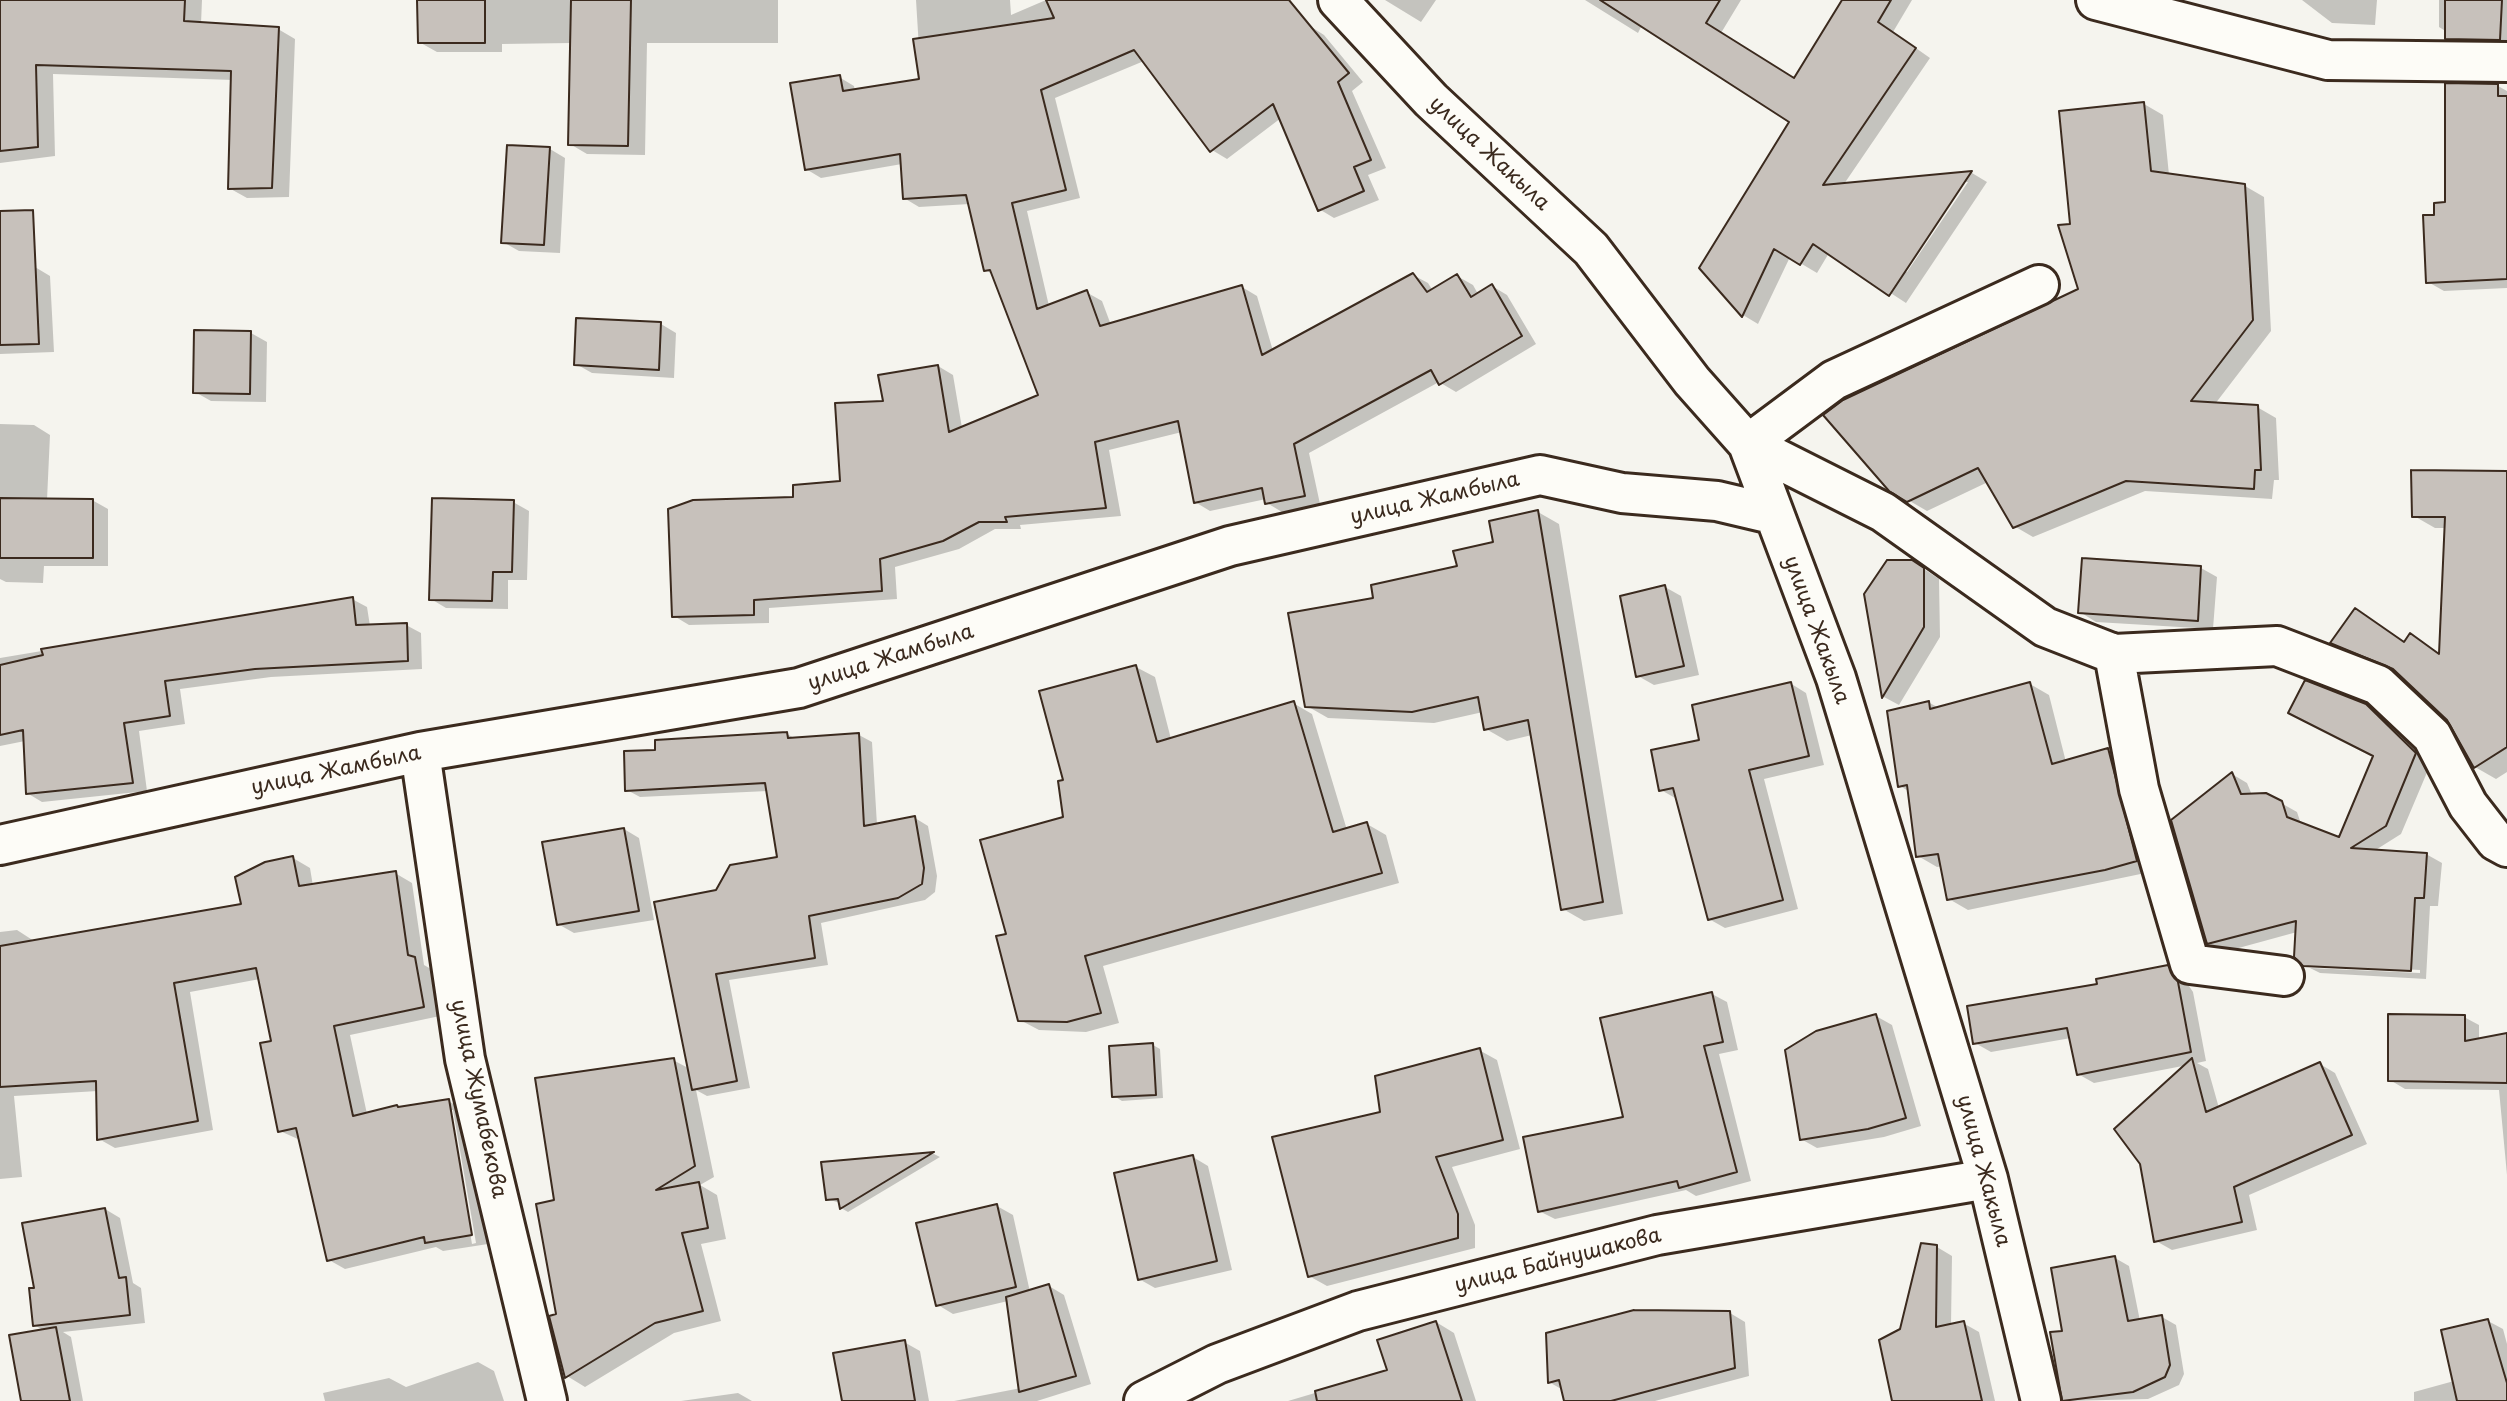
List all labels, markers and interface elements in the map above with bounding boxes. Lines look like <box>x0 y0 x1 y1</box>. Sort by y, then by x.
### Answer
street label: улица Жакыла <box>1423 92 1555 216</box>
street label: улица Жамбыла <box>1348 467 1522 531</box>
street label: улица Жакыла <box>1777 552 1855 708</box>
street label: улица Жамбыла <box>805 619 977 697</box>
street label: улица Жамбыла <box>249 741 423 801</box>
street label: улица Жумабекова <box>445 997 511 1201</box>
street label: улица Жакыла <box>1951 1092 2015 1250</box>
street label: улица Байнушакова <box>1452 1223 1664 1299</box>

